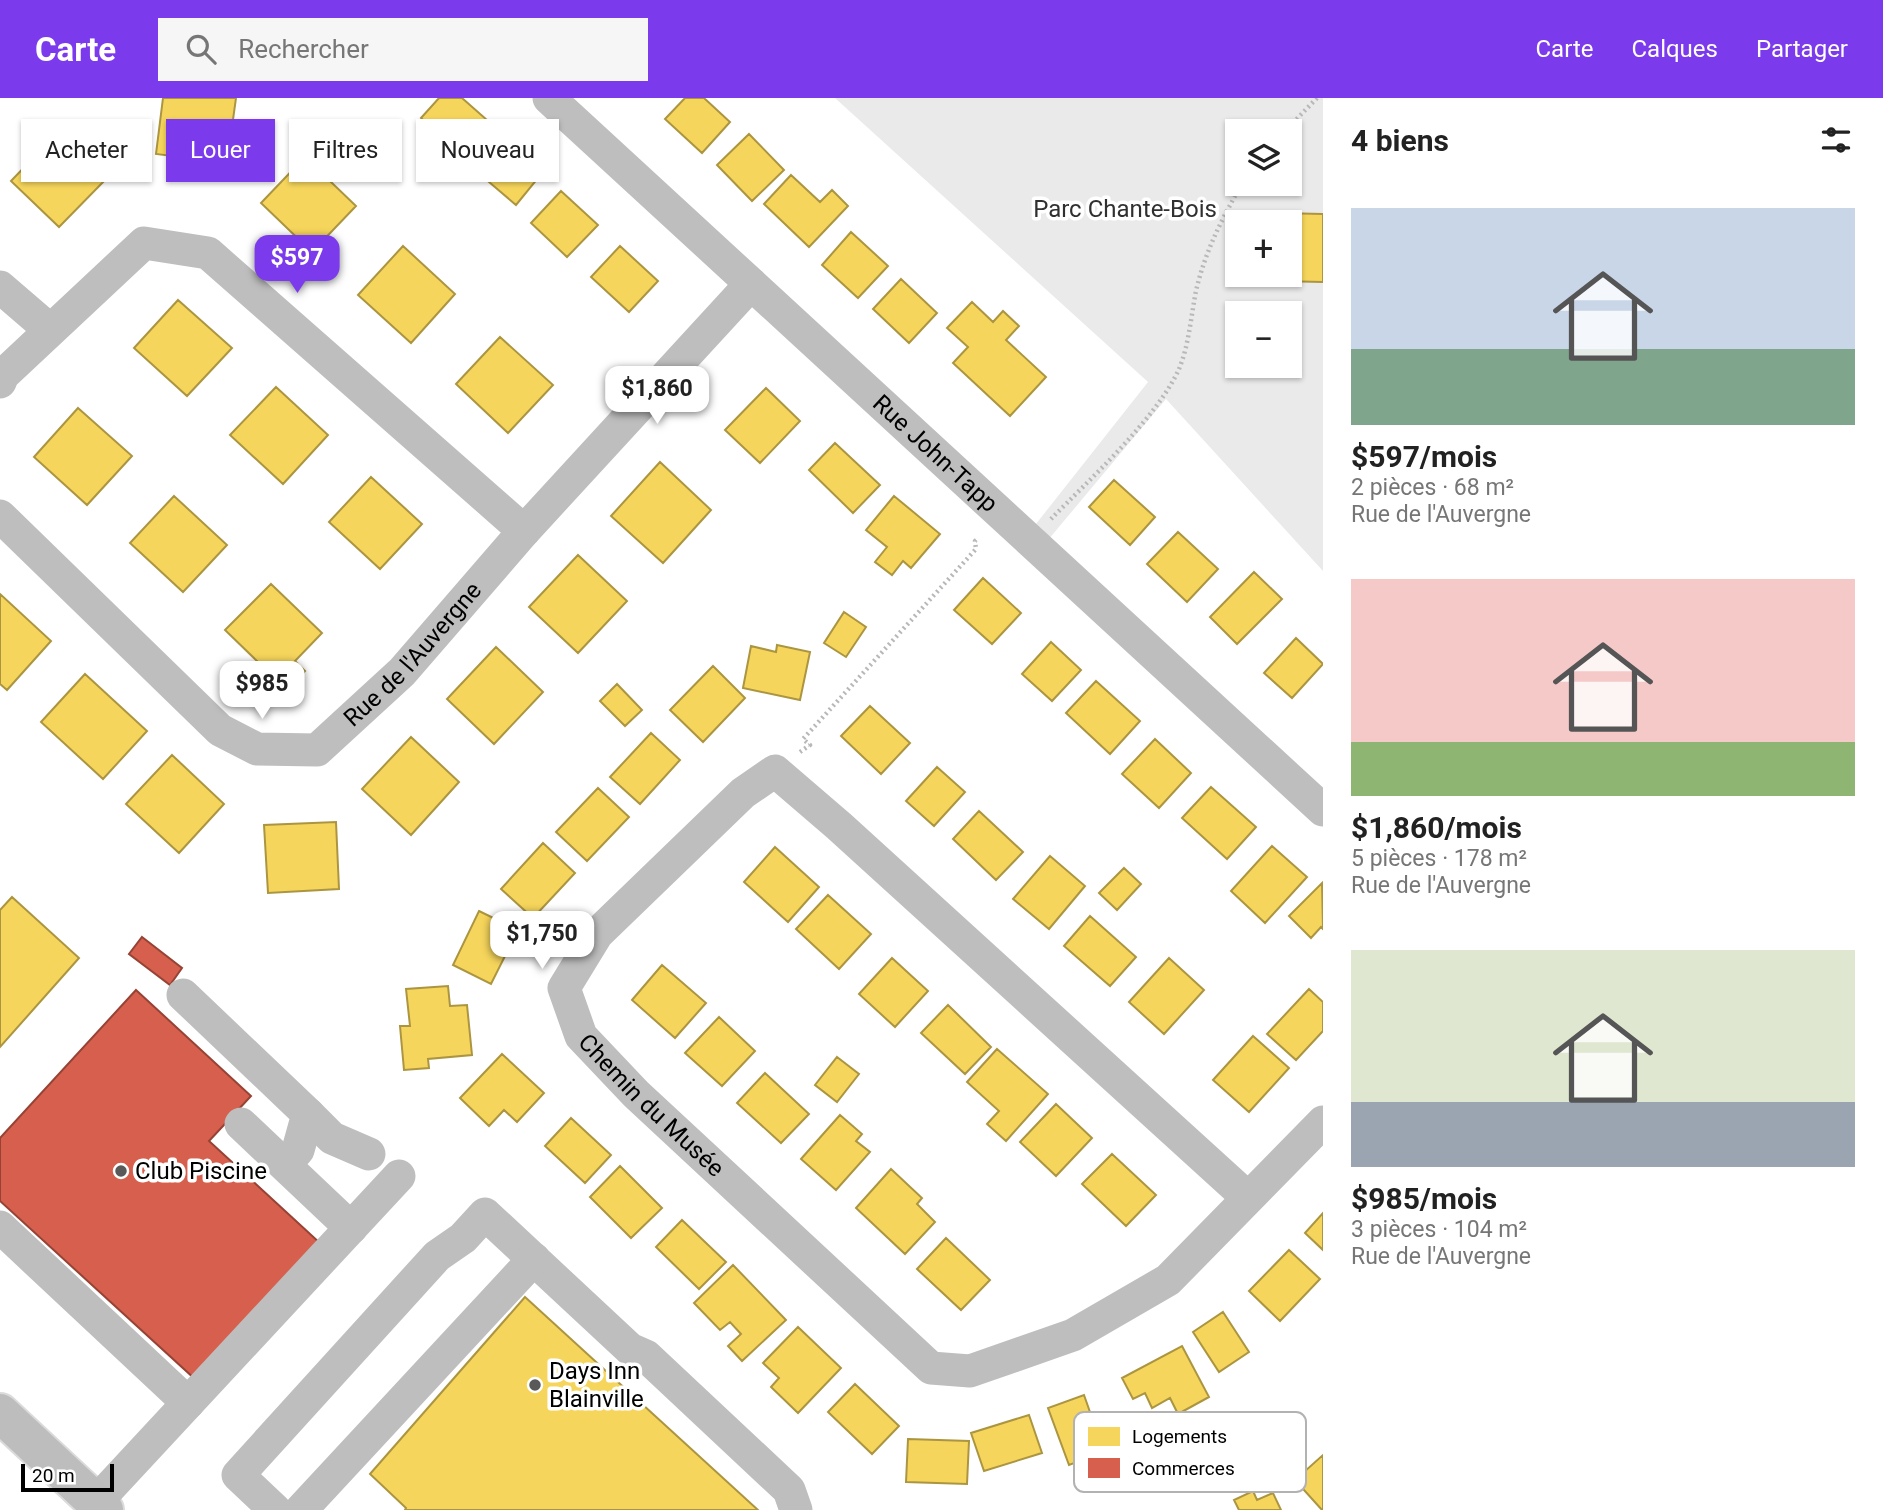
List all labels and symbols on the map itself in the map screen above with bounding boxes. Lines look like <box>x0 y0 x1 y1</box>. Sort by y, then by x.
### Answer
park label: Parc Chante-Bois <box>1033 195 1217 223</box>
pin: $597 <box>256 236 338 295</box>
pin: $1,860 <box>600 366 714 426</box>
street label: Rue John-Tapp <box>867 389 1004 518</box>
street label: Rue de l'Auvergne <box>338 577 487 732</box>
pin: $985 <box>221 662 303 721</box>
pin: $1,750 <box>485 912 599 971</box>
street label: Chemin du Musée <box>573 1028 730 1183</box>
place label: Club Piscine <box>135 1157 267 1185</box>
marker: Club Piscine <box>113 1163 129 1179</box>
place label: Days Inn Blainville <box>549 1357 644 1413</box>
marker: Days Inn Blainville <box>527 1377 543 1393</box>
legend <box>1074 1412 1306 1492</box>
text: Logements <box>1132 1425 1227 1448</box>
text: Commerces <box>1132 1457 1235 1480</box>
scale bar <box>21 1461 114 1493</box>

